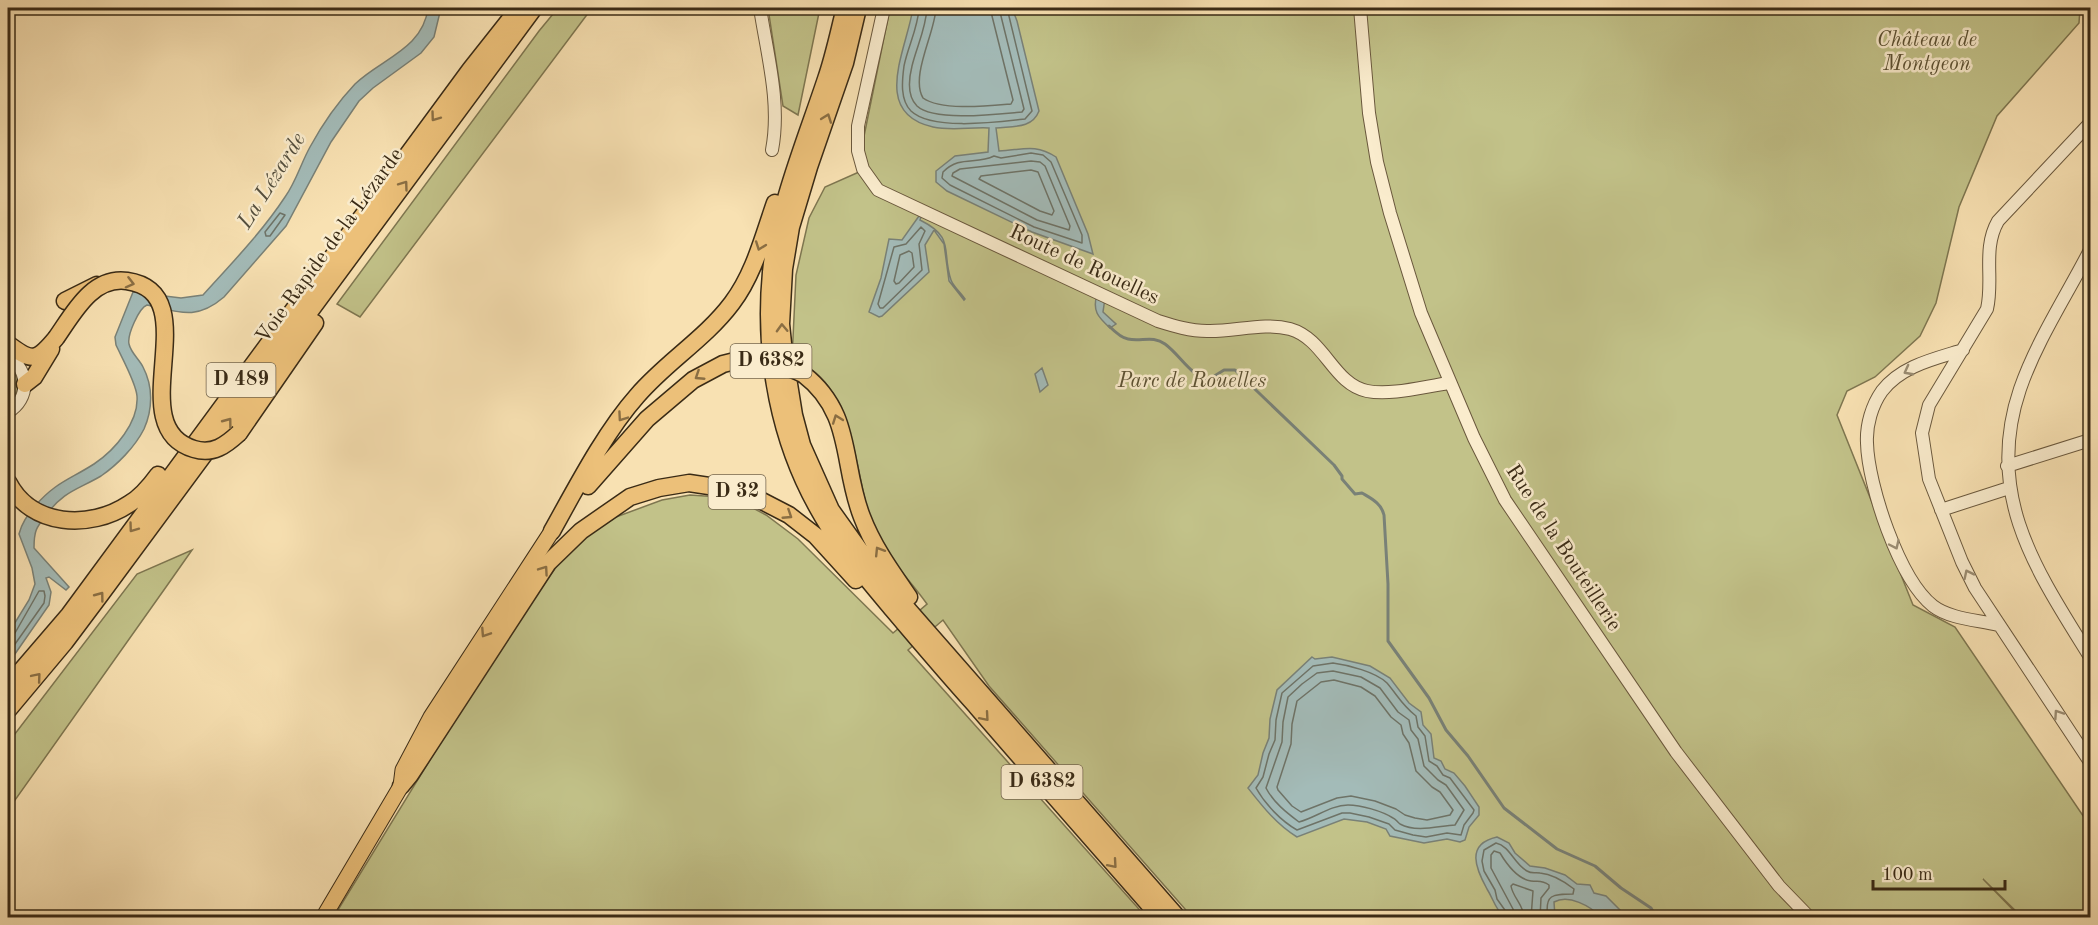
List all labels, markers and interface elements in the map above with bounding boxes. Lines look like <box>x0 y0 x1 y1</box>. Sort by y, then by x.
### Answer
park label: Château de Montgeon <box>1877 30 1977 75</box>
one-way arrow <box>431 111 442 122</box>
one-way arrow <box>819 113 832 124</box>
water label: La Lézarde <box>233 129 310 234</box>
street label: Voie Rapide de la Lézarde <box>252 145 408 347</box>
one-way arrow <box>396 181 407 192</box>
street label: Route de Rouelles <box>1006 221 1162 309</box>
one-way arrow <box>755 240 767 251</box>
one-way arrow <box>125 275 135 288</box>
one-way arrow <box>776 323 789 332</box>
road number: D 6382 <box>730 344 812 378</box>
road number: D 489 <box>206 363 276 397</box>
one-way arrow <box>1904 364 1914 375</box>
one-way arrow <box>695 369 706 380</box>
park label: Parc de Rouelles <box>1117 371 1266 392</box>
one-way arrow <box>618 410 629 421</box>
one-way arrow <box>832 414 844 425</box>
one-way arrow <box>221 418 232 429</box>
street label: Rue de la Bouteillerie <box>1501 461 1625 635</box>
road number: D 32 <box>708 475 766 509</box>
one-way arrow <box>781 508 792 519</box>
one-way arrow <box>129 521 140 532</box>
one-way arrow <box>1887 539 1899 550</box>
one-way arrow <box>874 547 886 557</box>
one-way arrow <box>537 565 548 576</box>
one-way arrow <box>1964 570 1976 581</box>
one-way arrow <box>92 591 103 602</box>
one-way arrow <box>481 627 493 637</box>
one-way arrow <box>29 673 40 684</box>
one-way arrow <box>2054 709 2065 720</box>
one-way arrow <box>978 710 989 721</box>
road number: D 6382 <box>1002 765 1082 799</box>
scale bar <box>1873 853 2005 891</box>
one-way arrow <box>1106 857 1117 868</box>
text: 100 m <box>1882 866 1933 884</box>

